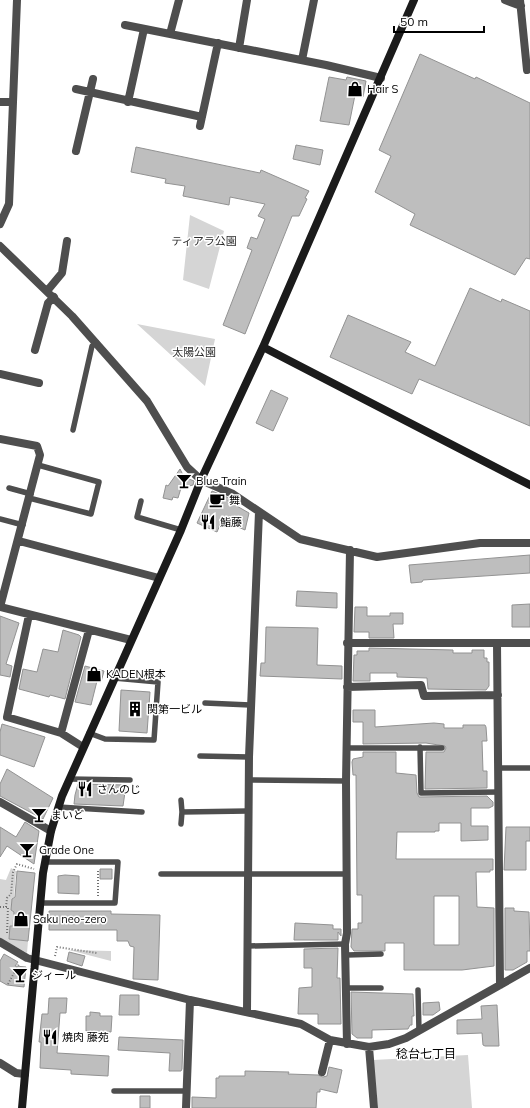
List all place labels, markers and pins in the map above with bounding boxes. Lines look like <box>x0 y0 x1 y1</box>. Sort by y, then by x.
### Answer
shop icon: Hair S <box>346 80 364 98</box>
place label: Hair S <box>367 82 399 96</box>
bar icon: Blue Train <box>175 472 193 490</box>
place label: Blue Train <box>196 474 247 488</box>
cafe icon: 舞 <box>208 491 226 509</box>
place label: 舞 <box>229 493 240 507</box>
restaurant icon: 鮨藤 <box>199 513 217 531</box>
place label: 鮨藤 <box>220 515 242 529</box>
shop icon: KADEN根本 <box>85 665 103 683</box>
place label: KADEN根本 <box>106 667 166 681</box>
building icon: 関第一ビル <box>126 700 144 718</box>
place label: 関第一ビル <box>147 702 202 716</box>
restaurant icon: さんのじ <box>76 780 94 798</box>
place label: さんのじ <box>97 782 141 796</box>
bar icon: まいど <box>30 806 48 824</box>
place label: まいど <box>51 808 84 822</box>
bar icon: Grade One <box>18 841 36 859</box>
place label: Grade One <box>39 843 94 857</box>
shop icon: Saku neo-zero <box>12 910 30 928</box>
place label: Saku neo-zero <box>33 912 107 926</box>
bar icon: ジィール <box>11 966 29 984</box>
place label: ジィール <box>32 968 76 982</box>
restaurant icon: 焼肉 藤苑 <box>41 1028 59 1046</box>
place label: 焼肉 藤苑 <box>62 1030 109 1044</box>

